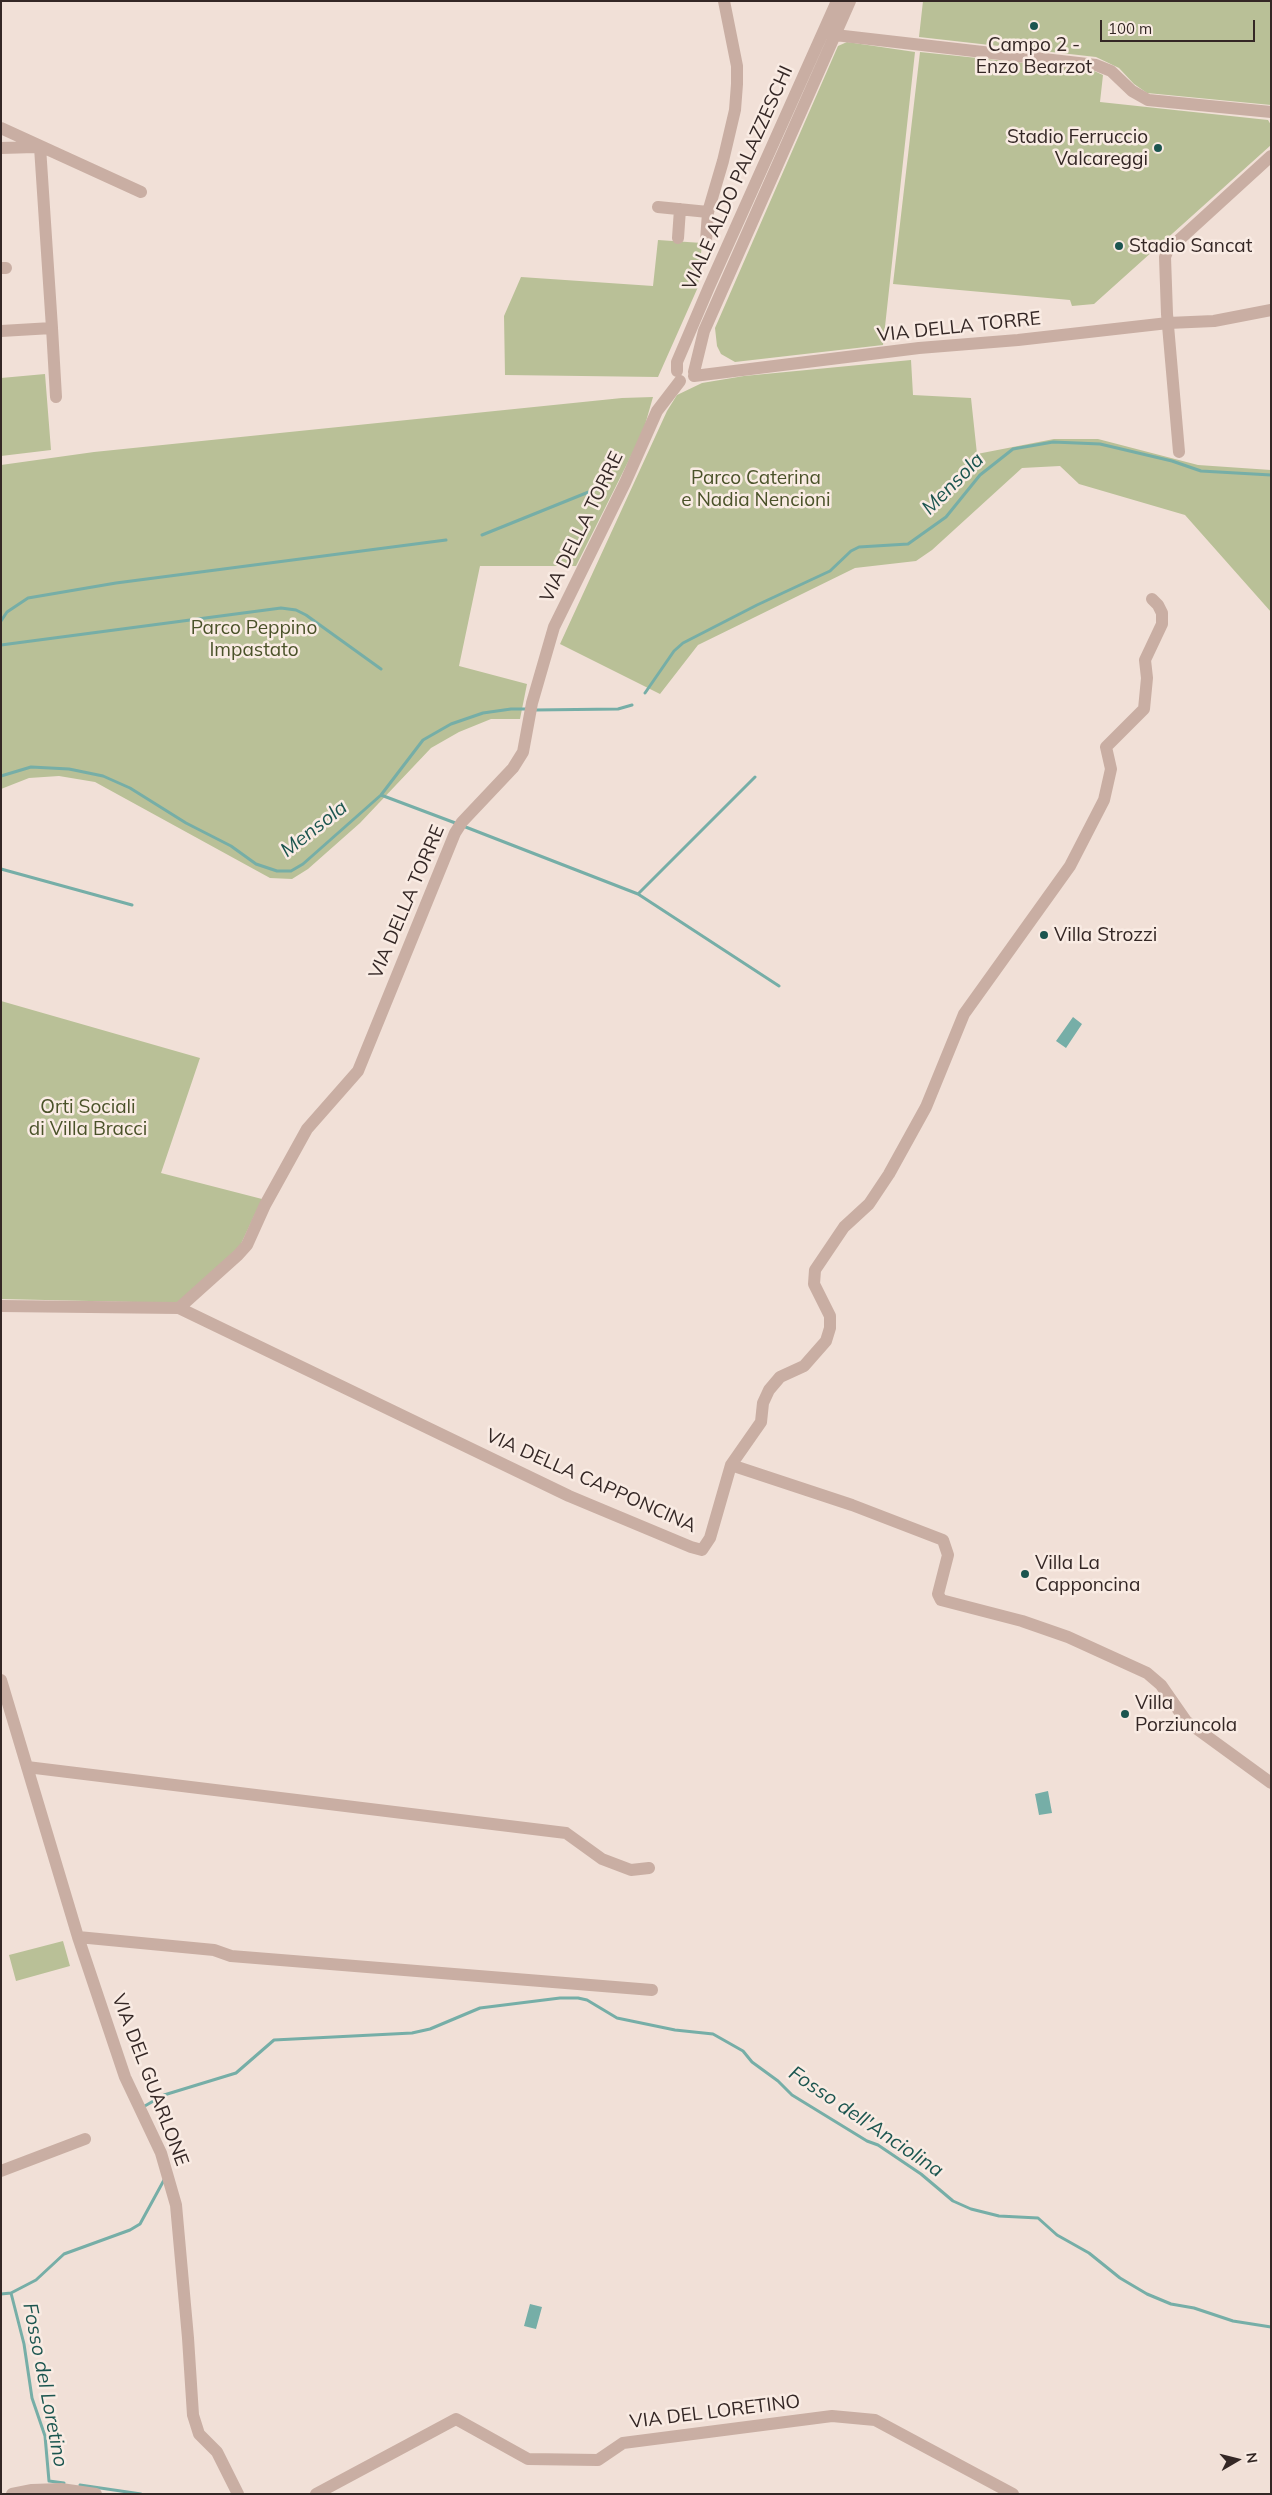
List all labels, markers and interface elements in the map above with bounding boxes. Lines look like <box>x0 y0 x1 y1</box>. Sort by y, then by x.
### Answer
scale bar <box>1102 10 1257 42</box>
text: 100 m <box>1108 19 1152 38</box>
marker: Campo 2 - Enzo Bearzot <box>1028 20 1040 32</box>
place label: Campo 2 - Enzo Bearzot <box>976 34 1092 78</box>
street label: VIALE ALDO PALAZZESCHI <box>678 62 798 294</box>
place label: Stadio Ferruccio Valcareggi <box>1007 126 1148 170</box>
marker: Stadio Ferruccio Valcareggi <box>1152 142 1164 154</box>
place label: Stadio Sancat <box>1129 235 1252 257</box>
marker: Stadio Sancat <box>1113 240 1125 252</box>
street label: VIA DELLA TORRE <box>876 307 1042 347</box>
street label: VIA DELLA TORRE <box>536 448 628 606</box>
water label: Mensola <box>917 448 989 520</box>
park label: Parco Caterina e Nadia Nencioni <box>681 467 831 511</box>
park label: Parco Peppino Impastato <box>191 617 317 661</box>
water label: Mensola <box>276 796 352 862</box>
street label: VIA DELLA TORRE <box>364 822 450 982</box>
place label: Villa Strozzi <box>1054 924 1157 946</box>
marker: Villa Strozzi <box>1038 929 1050 941</box>
park label: Orti Sociali di Villa Bracci <box>29 1096 147 1140</box>
street label: VIA DELLA CAPPONCINA <box>482 1424 700 1538</box>
place label: Villa La Capponcina <box>1035 1552 1140 1596</box>
marker: Villa La Capponcina <box>1019 1568 1031 1580</box>
place label: Villa Porziuncola <box>1135 1692 1237 1736</box>
marker: Villa Porziuncola <box>1119 1708 1131 1720</box>
street label: VIA DEL GUARLONE <box>107 1991 193 2169</box>
water label: Fosso dell'Anciolina <box>784 2061 948 2183</box>
water label: Fosso del Loretino <box>17 2301 73 2469</box>
street label: VIA DEL LORETINO <box>629 2390 801 2434</box>
north arrow <box>1212 2435 1262 2485</box>
text: N <box>1242 2451 1262 2464</box>

